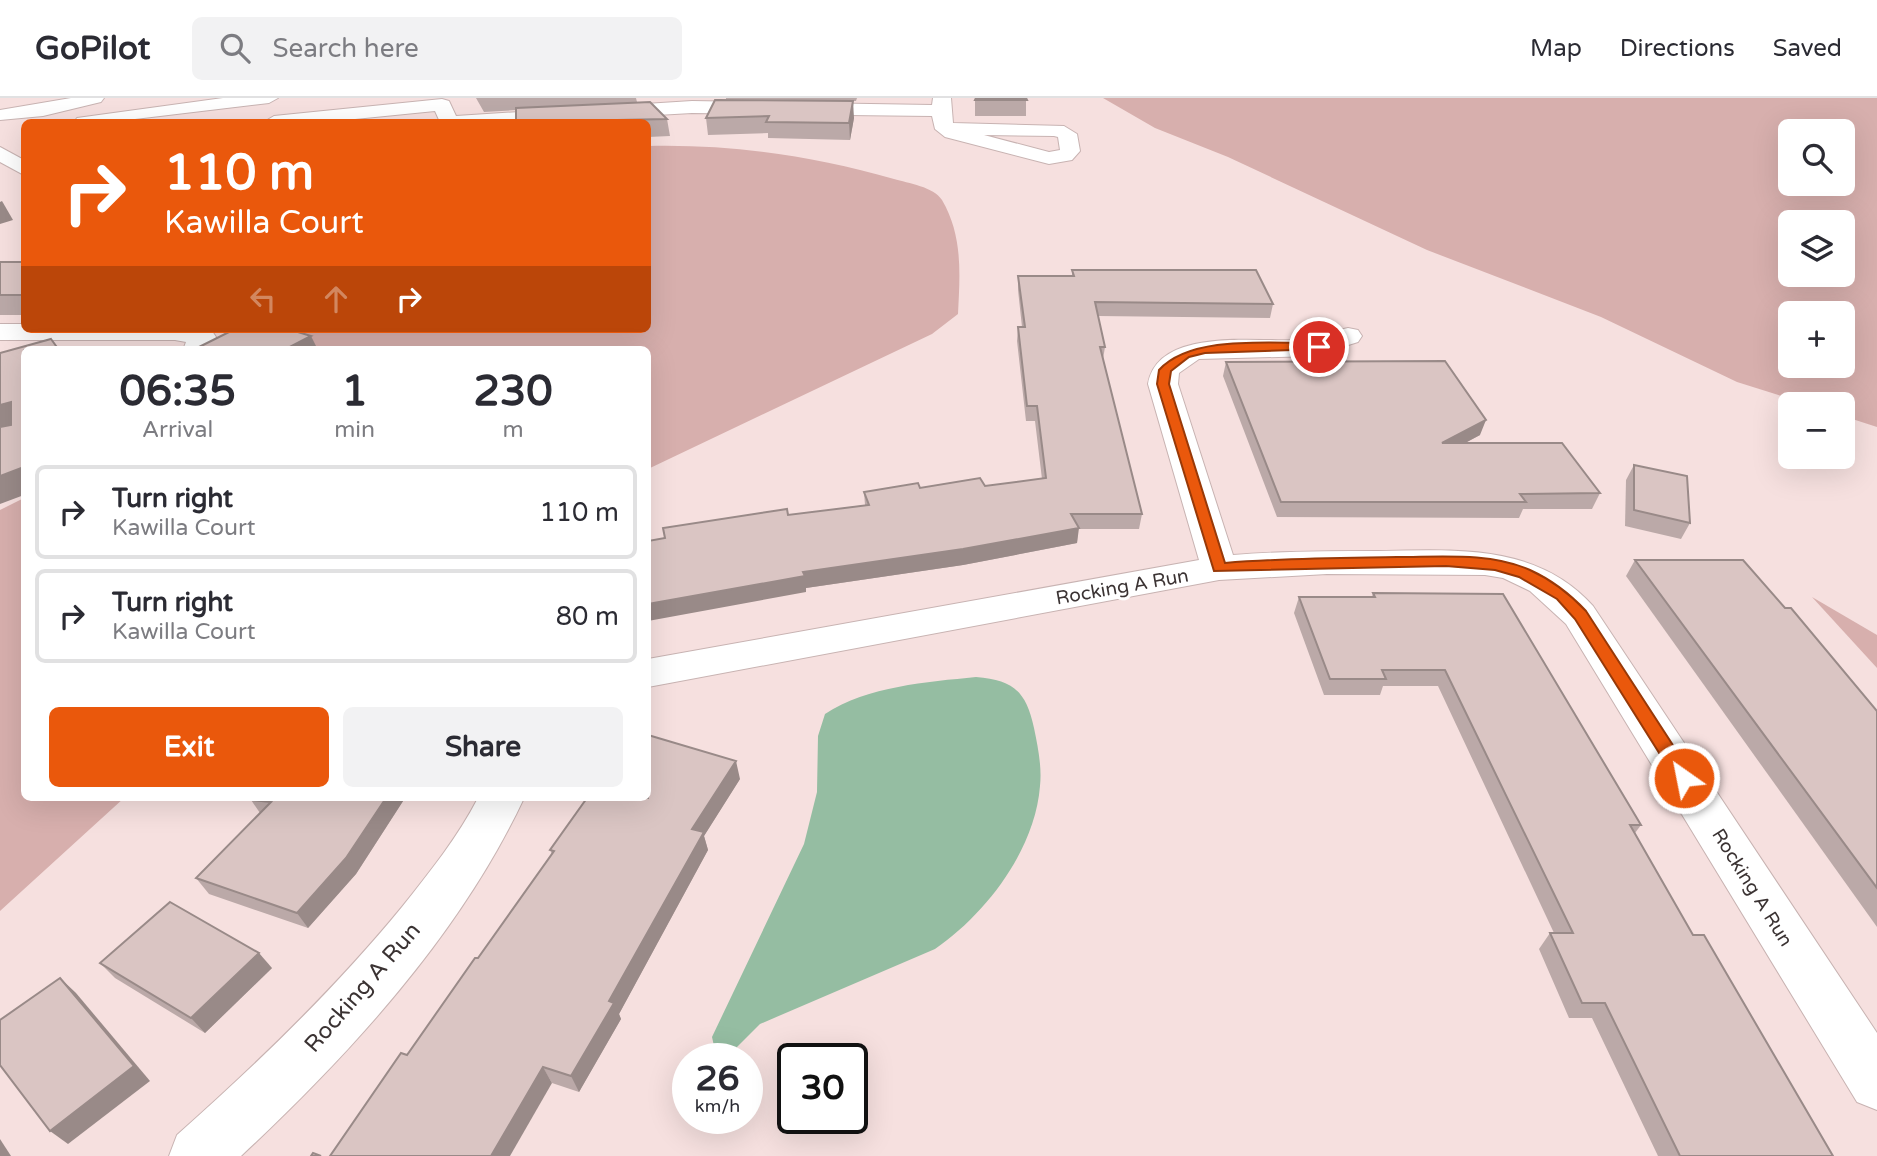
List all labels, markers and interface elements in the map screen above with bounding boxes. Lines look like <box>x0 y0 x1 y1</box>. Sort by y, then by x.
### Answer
search box <box>192 17 682 80</box>
text: GoPilot <box>35 29 150 68</box>
icon: search <box>216 29 254 67</box>
text: Search here <box>272 33 419 64</box>
text: Map <box>1530 34 1582 63</box>
text: Directions <box>1620 34 1735 63</box>
text: Saved <box>1773 34 1842 63</box>
map controls <box>1778 119 1855 469</box>
button: search <box>1778 119 1855 196</box>
text: 110 m <box>164 144 314 203</box>
icon: right <box>49 147 140 238</box>
text: Kawilla Court <box>164 204 364 242</box>
button: layers <box>1778 210 1855 287</box>
icon: left <box>244 280 282 318</box>
icon: ahead <box>317 280 355 318</box>
icon: right <box>390 280 428 318</box>
button: + <box>1778 301 1855 378</box>
pin <box>1289 317 1349 377</box>
icon: arrive <box>1300 328 1338 366</box>
text: 06:35 <box>119 366 236 417</box>
text: 1 <box>341 366 368 417</box>
text: 230 <box>473 366 553 417</box>
button: − <box>1778 392 1855 469</box>
text: Arrival <box>142 416 213 444</box>
text: min <box>334 416 375 444</box>
text: m <box>502 416 524 444</box>
text: Turn right <box>112 483 233 514</box>
icon: right <box>53 493 91 531</box>
text: 110 m <box>539 497 619 528</box>
text: Kawilla Court <box>112 514 256 542</box>
street label: Rocking A Run <box>1054 564 1190 610</box>
text: Turn right <box>112 587 233 618</box>
icon: right <box>53 597 91 635</box>
text: 80 m <box>556 601 619 632</box>
text: Kawilla Court <box>112 618 256 646</box>
button: Exit <box>49 707 329 787</box>
button: Share <box>343 707 623 787</box>
position arrow <box>1647 741 1721 815</box>
street label: Rocking A Run <box>1707 825 1797 950</box>
street label: Rocking A Run <box>299 917 427 1058</box>
speed limit sign: 30 <box>777 1043 868 1134</box>
text: 26 <box>696 1058 739 1100</box>
text: km/h <box>695 1095 740 1117</box>

